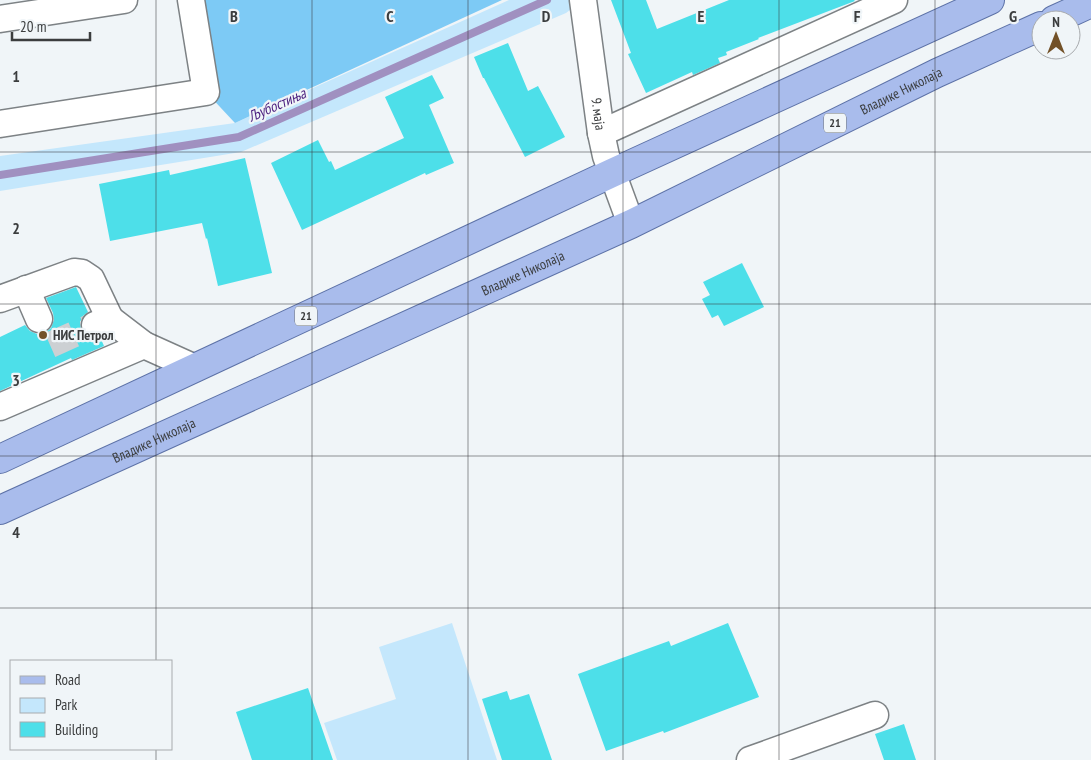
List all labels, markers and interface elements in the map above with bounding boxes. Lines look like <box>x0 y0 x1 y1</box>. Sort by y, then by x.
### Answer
text: B <box>230 6 238 26</box>
text: C <box>386 6 394 26</box>
text: D <box>542 6 551 26</box>
text: E <box>698 6 705 26</box>
text: F <box>854 6 861 26</box>
text: G <box>1009 6 1017 26</box>
scale bar <box>12 10 90 42</box>
north arrow <box>1031 10 1081 60</box>
text: N <box>1052 13 1060 31</box>
text: 20 m <box>20 17 46 36</box>
street label: Владике Николаја <box>857 63 945 119</box>
text: 1 <box>12 66 20 86</box>
water label: Љубостиња <box>244 83 310 126</box>
street label: 9. маја <box>587 97 610 131</box>
road number: 21 <box>824 114 846 132</box>
text: 2 <box>12 218 20 238</box>
street label: Владике Николаја <box>478 246 567 300</box>
road number: 21 <box>295 306 317 326</box>
place label: НИС Петрол <box>53 326 114 344</box>
marker: НИС Петрол <box>37 329 49 341</box>
text: 3 <box>12 370 20 390</box>
street label: Владике Николаја <box>110 414 198 467</box>
text: 4 <box>12 522 20 542</box>
legend <box>10 660 172 750</box>
text: Road <box>55 670 81 689</box>
text: Park <box>55 695 77 714</box>
text: Building <box>55 720 98 739</box>

